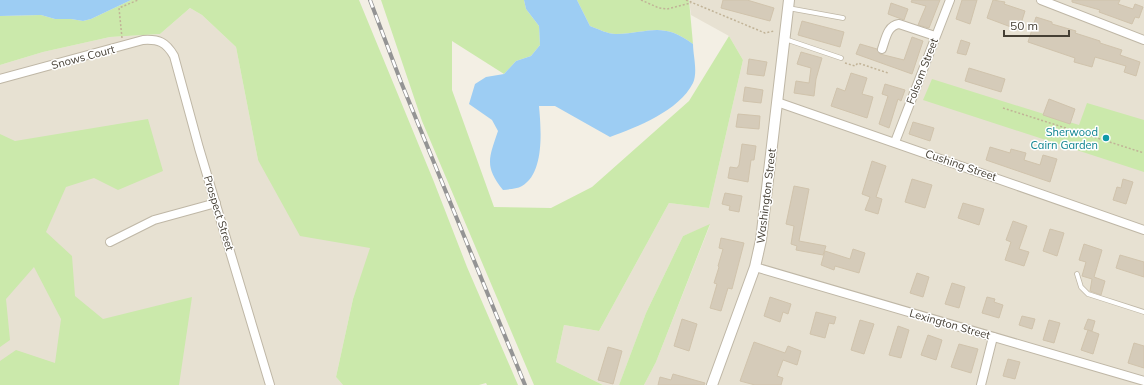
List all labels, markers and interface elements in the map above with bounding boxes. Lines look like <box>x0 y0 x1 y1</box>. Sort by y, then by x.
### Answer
scale bar <box>1004 12 1069 38</box>
text: 50 m <box>1010 18 1038 33</box>
street label: Folsom Street <box>903 36 941 106</box>
street label: Snows Court <box>50 42 116 72</box>
place label: Sherwood Cairn Garden <box>1031 125 1098 152</box>
marker: Sherwood Cairn Garden <box>1101 133 1111 143</box>
street label: Cushing Street <box>923 146 999 184</box>
street label: Washington Street <box>753 148 779 244</box>
street label: Prospect Street <box>201 174 237 252</box>
street label: Lexington Street <box>908 306 992 342</box>

